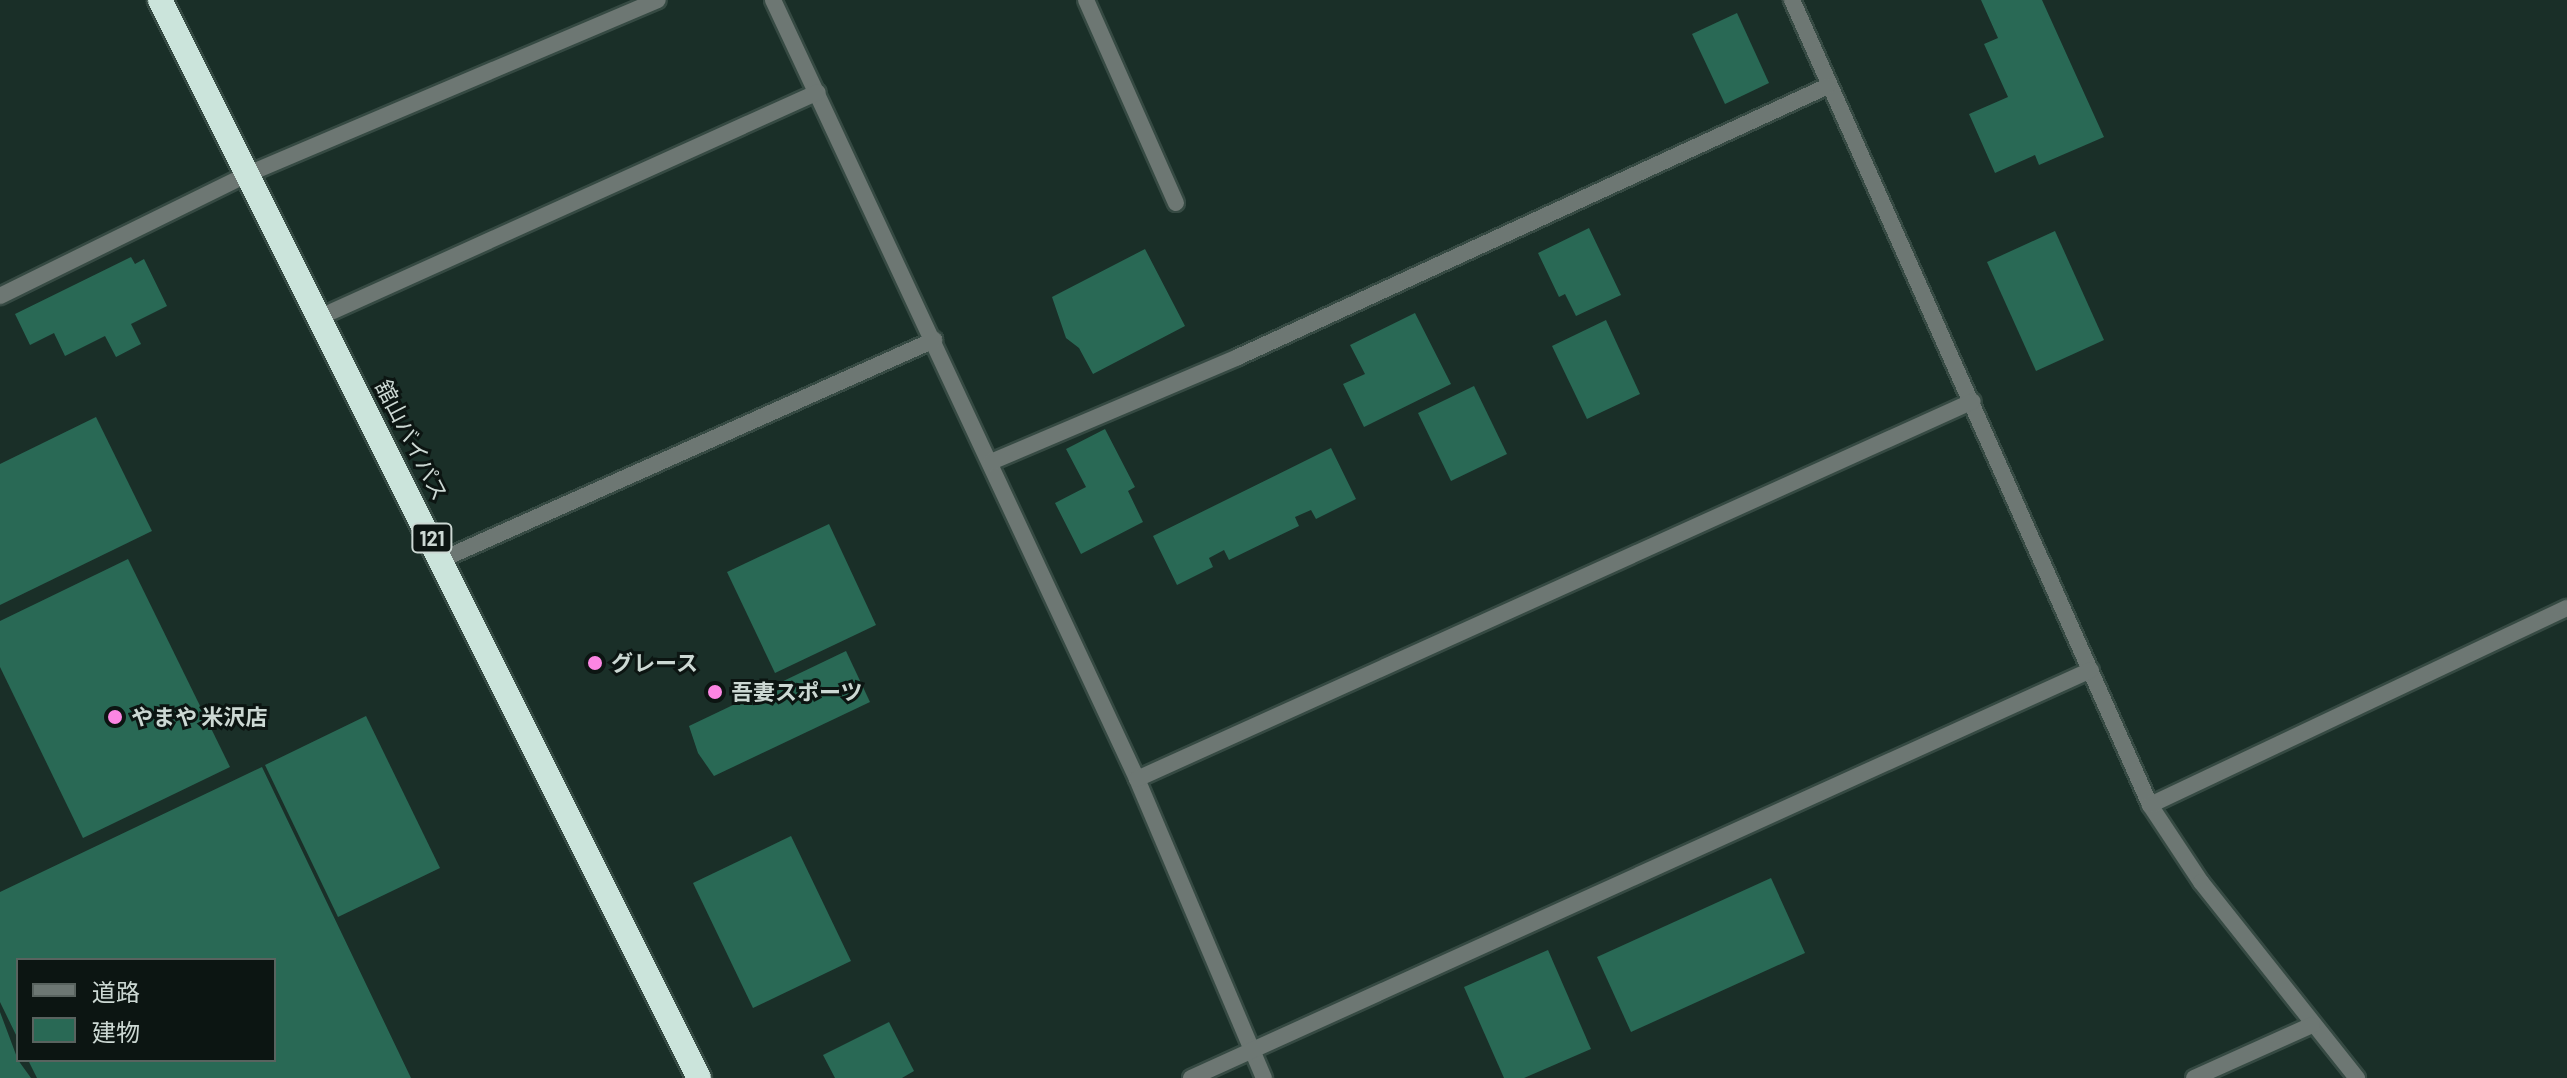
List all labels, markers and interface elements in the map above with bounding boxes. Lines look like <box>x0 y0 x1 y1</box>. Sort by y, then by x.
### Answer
street label: 舘山バイパス <box>370 375 454 505</box>
road number: 121 <box>410 522 454 554</box>
place label: グレース <box>611 650 699 676</box>
marker: グレース <box>586 654 604 672</box>
place label: 吾妻スポーツ <box>731 679 863 705</box>
marker: 吾妻スポーツ <box>706 683 724 701</box>
place label: やまや 米沢店 <box>131 704 267 730</box>
marker: やまや 米沢店 <box>106 708 124 726</box>
legend <box>16 958 276 1062</box>
text: 道路 <box>92 977 140 1006</box>
text: 建物 <box>92 1017 140 1046</box>

